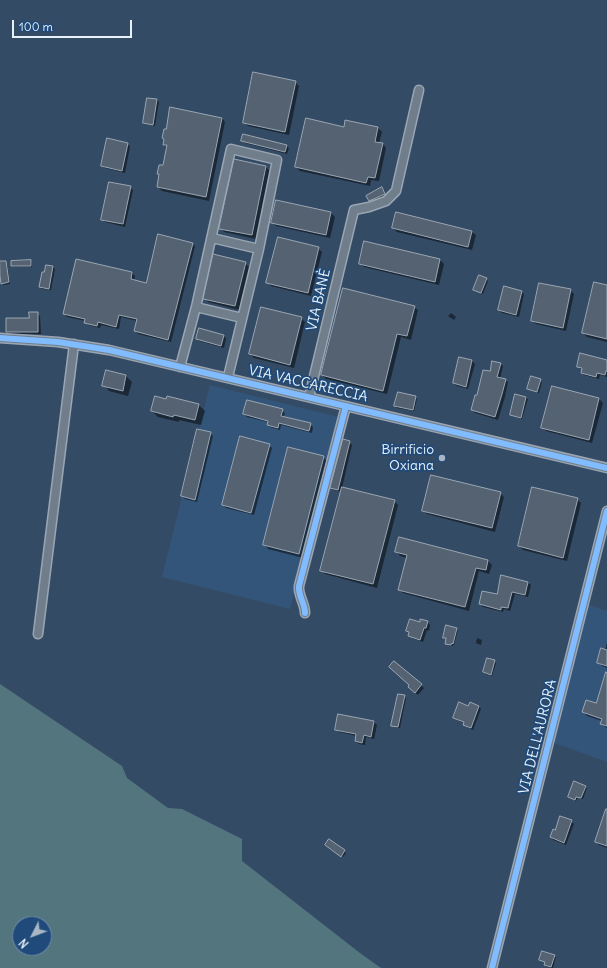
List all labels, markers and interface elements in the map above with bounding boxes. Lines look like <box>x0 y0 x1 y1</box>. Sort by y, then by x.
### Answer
scale bar <box>14 12 134 38</box>
text: 100 m <box>19 19 53 34</box>
street label: VIA BANÈ <box>304 267 334 333</box>
street label: VIA VACCARECCIA <box>247 362 369 406</box>
place label: Birrificio Oxiana <box>381 442 434 474</box>
marker: Birrificio Oxiana <box>437 453 447 463</box>
street label: VIA DELL'AURORA <box>516 678 560 796</box>
north arrow <box>12 916 52 956</box>
text: N <box>16 936 32 951</box>

